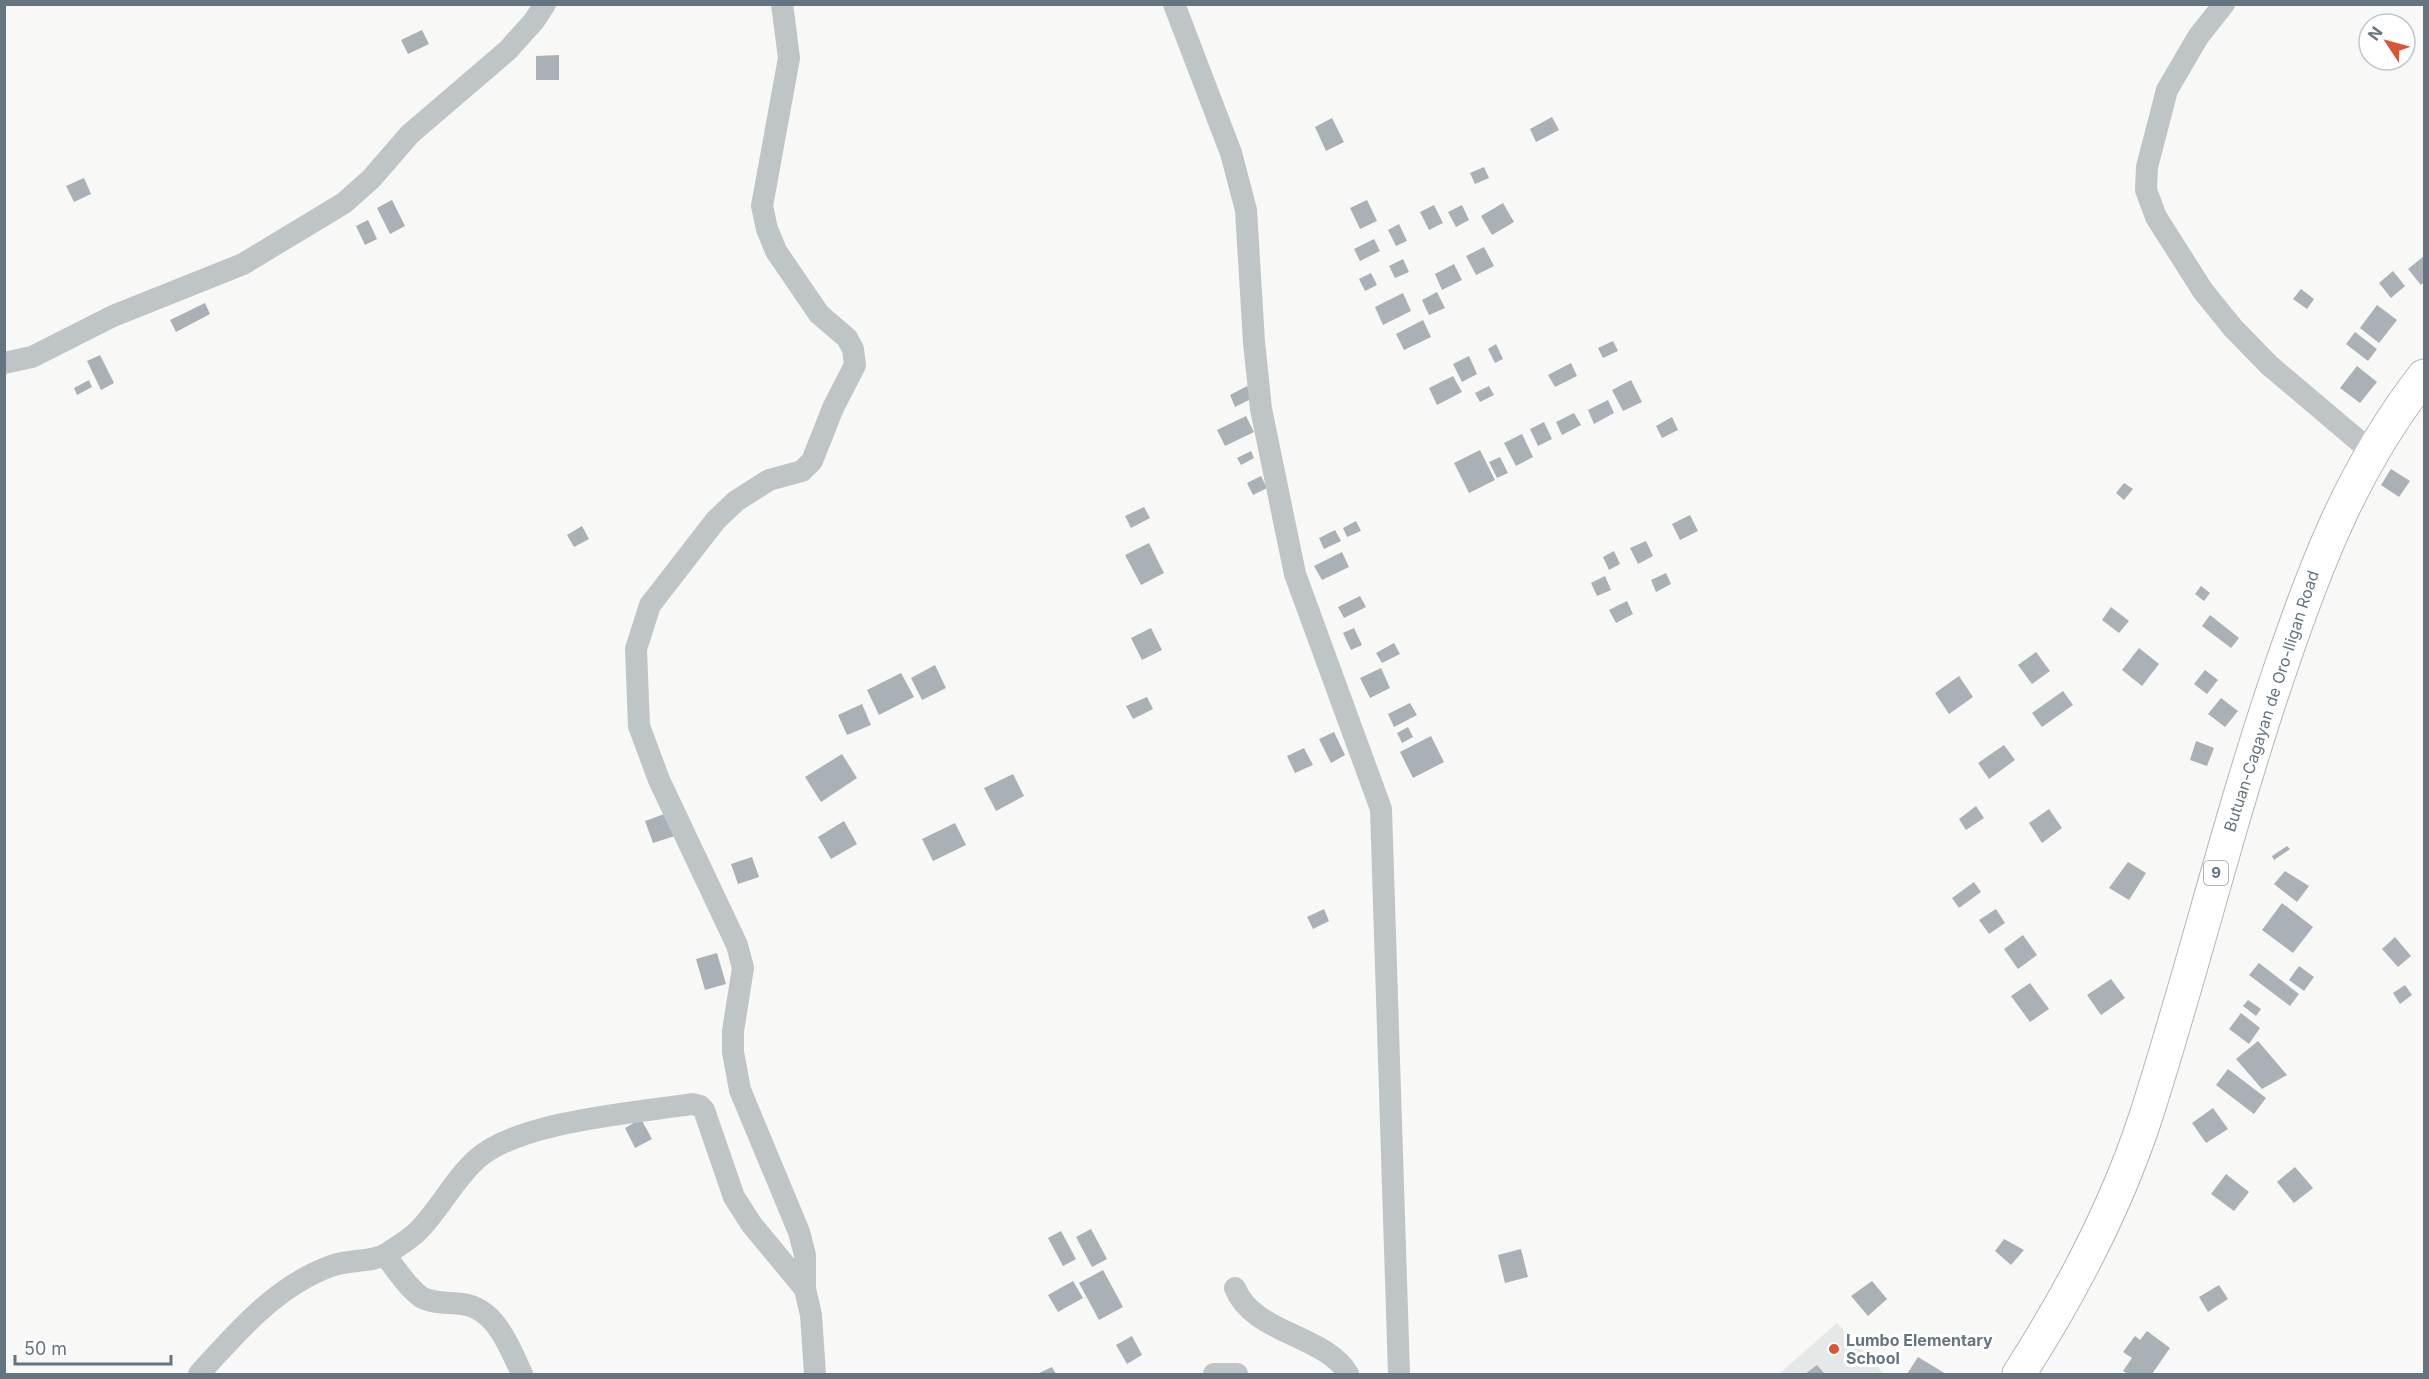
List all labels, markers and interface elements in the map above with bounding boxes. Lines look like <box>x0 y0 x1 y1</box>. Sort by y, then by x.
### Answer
north arrow <box>2357 12 2417 72</box>
text: N <box>2363 22 2387 44</box>
street label: Butuan-Cagayan de Oro-Iligan Road <box>2219 568 2323 834</box>
road number: 9 <box>2204 861 2228 885</box>
scale bar <box>15 1328 171 1366</box>
place label: Lumbo Elementary School <box>1846 1330 1993 1368</box>
text: 50 m <box>24 1338 67 1359</box>
marker: Lumbo Elementary School <box>1827 1342 1841 1356</box>

